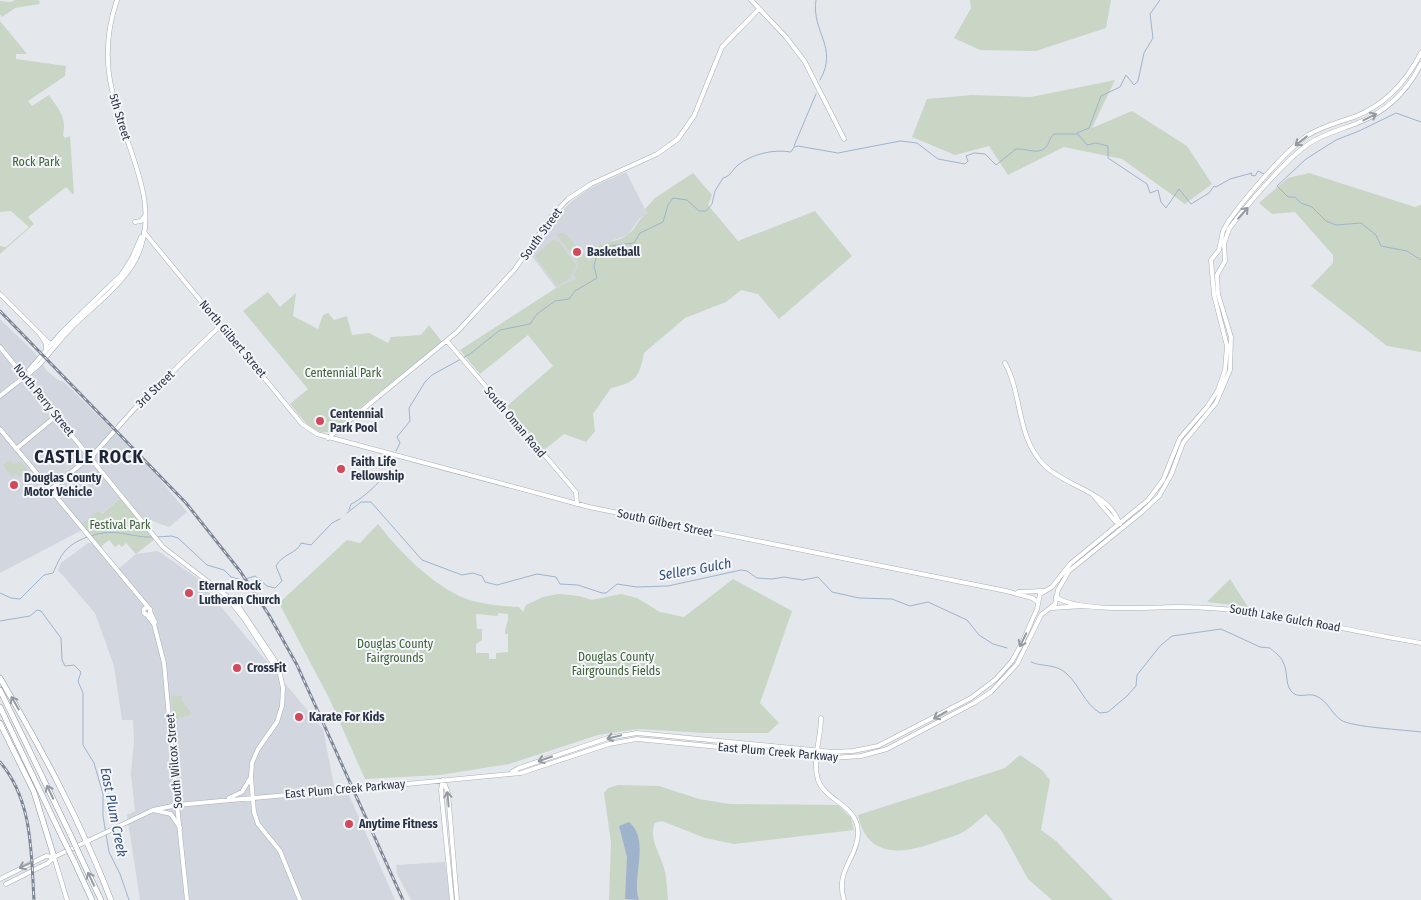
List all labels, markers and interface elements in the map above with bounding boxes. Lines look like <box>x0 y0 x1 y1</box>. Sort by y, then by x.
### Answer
street label: 5th Street <box>106 92 134 142</box>
one-way arrow <box>1362 112 1377 122</box>
one-way arrow <box>1295 135 1308 146</box>
park label: Rock Park <box>12 155 60 169</box>
street label: South Street <box>517 205 565 263</box>
one-way arrow <box>1237 207 1249 220</box>
place label: Basketball <box>587 245 641 259</box>
marker: Basketball <box>571 246 583 258</box>
street label: North Gilbert Street <box>197 297 269 381</box>
street label: North Perry Street <box>11 361 77 439</box>
park label: Centennial Park <box>305 366 382 380</box>
street label: 3rd Street <box>133 367 177 411</box>
street label: South Oman Road <box>481 384 549 460</box>
place label: Centennial Park Pool <box>330 407 384 435</box>
marker: Centennial Park Pool <box>314 415 326 427</box>
district label: CASTLE ROCK <box>34 446 144 468</box>
place label: Faith Life Fellowship <box>351 455 405 483</box>
marker: Faith Life Fellowship <box>335 463 347 475</box>
place label: Douglas County Motor Vehicle <box>24 471 102 499</box>
marker: Douglas County Motor Vehicle <box>8 479 20 491</box>
street label: South Gilbert Street <box>616 506 714 540</box>
park label: Festival Park <box>89 518 151 532</box>
water label: Sellers Gulch <box>657 555 733 584</box>
place label: Eternal Rock Lutheran Church <box>199 579 280 607</box>
marker: Eternal Rock Lutheran Church <box>183 587 195 599</box>
street label: South Lake Gulch Road <box>1228 601 1342 635</box>
one-way arrow <box>1018 632 1028 647</box>
park label: Douglas County Fairgrounds <box>357 637 434 665</box>
park label: Douglas County Fairgrounds Fields <box>572 650 660 678</box>
place label: CrossFit <box>247 661 287 675</box>
marker: CrossFit <box>231 662 243 674</box>
one-way arrow <box>9 697 19 711</box>
place label: Karate For Kids <box>309 710 385 724</box>
one-way arrow <box>933 710 948 720</box>
marker: Karate For Kids <box>293 711 305 723</box>
street label: South Wilcox Street <box>163 713 185 809</box>
one-way arrow <box>606 733 622 742</box>
street label: East Plum Creek Parkway <box>717 740 839 764</box>
one-way arrow <box>538 754 554 764</box>
water label: East Plum Creek <box>97 766 131 858</box>
street label: East Plum Creek Parkway <box>284 777 406 801</box>
one-way arrow <box>44 785 54 800</box>
one-way arrow <box>444 791 453 807</box>
place label: Anytime Fitness <box>358 817 438 831</box>
marker: Anytime Fitness <box>343 818 355 830</box>
one-way arrow <box>19 861 34 871</box>
one-way arrow <box>86 872 95 887</box>

